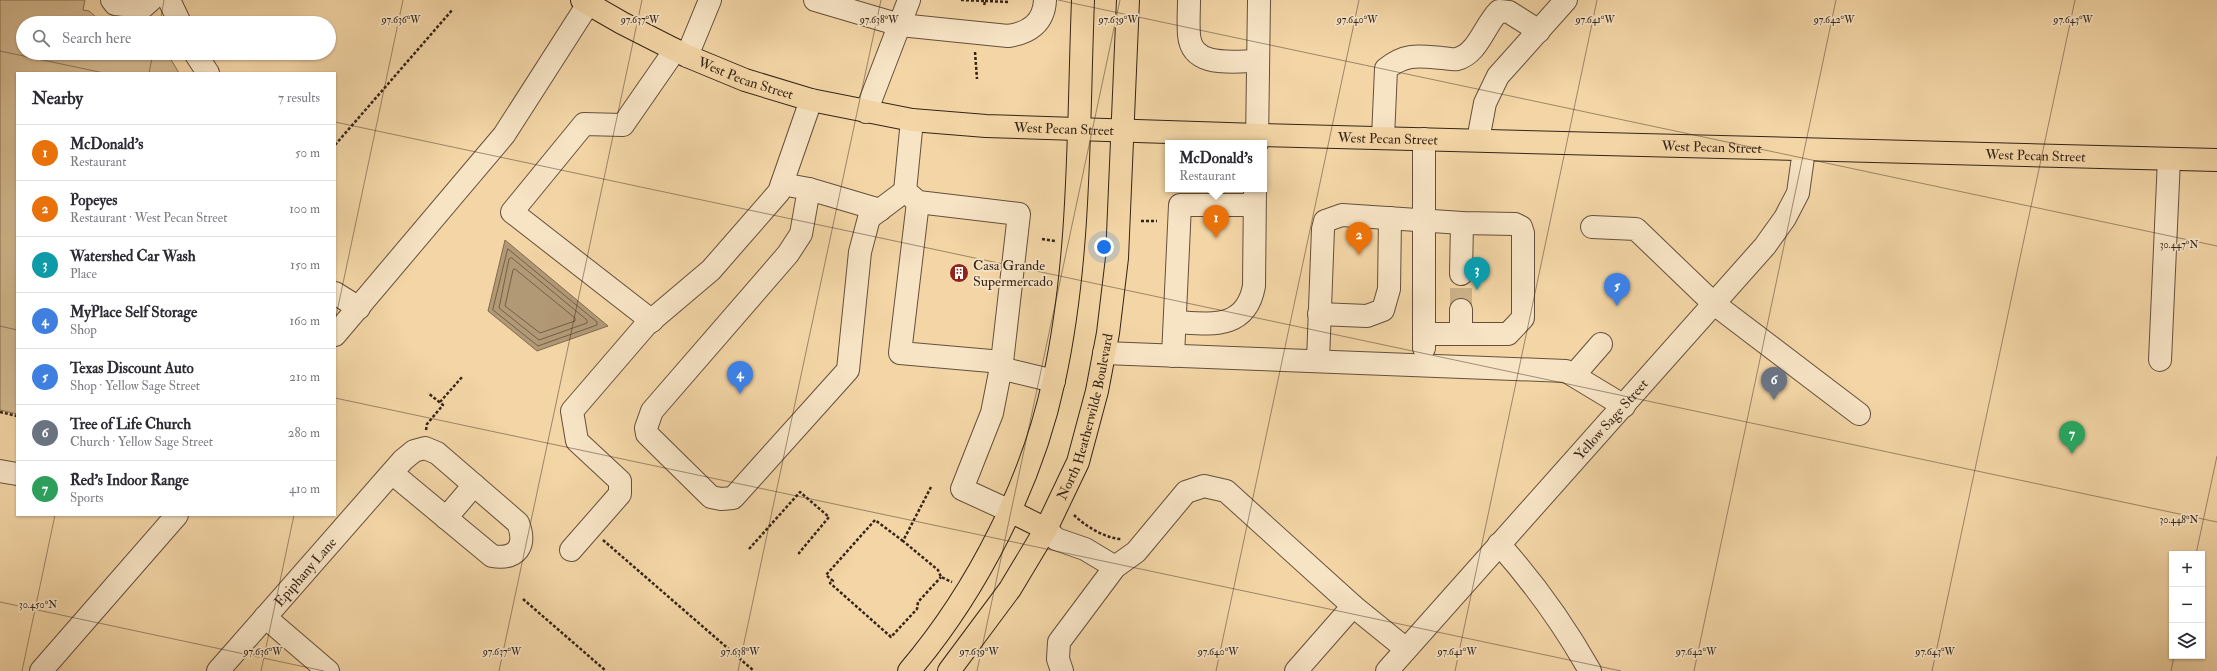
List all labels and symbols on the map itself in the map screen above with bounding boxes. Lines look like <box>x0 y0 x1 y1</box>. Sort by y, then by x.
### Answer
text: 97.636°W <box>380 14 421 26</box>
text: 97.637°W <box>620 14 660 26</box>
text: 97.638°W <box>859 14 899 26</box>
text: 97.639°W <box>1097 14 1138 26</box>
text: 97.640°W <box>1336 14 1378 26</box>
text: 97.641°W <box>1574 14 1615 26</box>
text: 97.642°W <box>1813 14 1855 26</box>
text: 97.643°W <box>2052 14 2094 26</box>
street label: West Pecan Street <box>695 53 796 103</box>
street label: West Pecan Street <box>1013 118 1115 139</box>
street label: West Pecan Street <box>1337 129 1439 148</box>
street label: West Pecan Street <box>1660 137 1763 157</box>
street label: West Pecan Street <box>1984 145 2086 165</box>
pin: 1 <box>1203 205 1229 238</box>
pin: 2 <box>1346 222 1372 255</box>
your location <box>1094 237 1114 257</box>
text: 30.447°N <box>2160 239 2198 251</box>
place label: Casa Grande Supermercado <box>973 257 1053 291</box>
pin: 3 <box>1464 257 1490 290</box>
building icon: Casa Grande Supermercado <box>948 262 970 284</box>
pin: 5 <box>1604 273 1630 306</box>
street label: North Heatherwilde Boulevard <box>1053 332 1116 503</box>
pin: 4 <box>727 361 753 394</box>
pin: 6 <box>1761 367 1787 400</box>
street label: Yellow Sage Street <box>1571 375 1652 463</box>
pin: 7 <box>2059 421 2085 454</box>
text: 30.448°N <box>2159 514 2199 526</box>
street label: Epiphany Lane <box>270 534 340 610</box>
text: 30.450°N <box>19 599 57 611</box>
text: 97.636°W <box>242 646 283 658</box>
text: 97.637°W <box>482 646 522 658</box>
text: 97.638°W <box>720 646 760 658</box>
text: 97.639°W <box>958 646 999 658</box>
text: 97.640°W <box>1197 646 1239 658</box>
text: 97.641°W <box>1436 646 1477 658</box>
text: 97.642°W <box>1675 646 1717 658</box>
text: 97.643°W <box>1914 646 1956 658</box>

